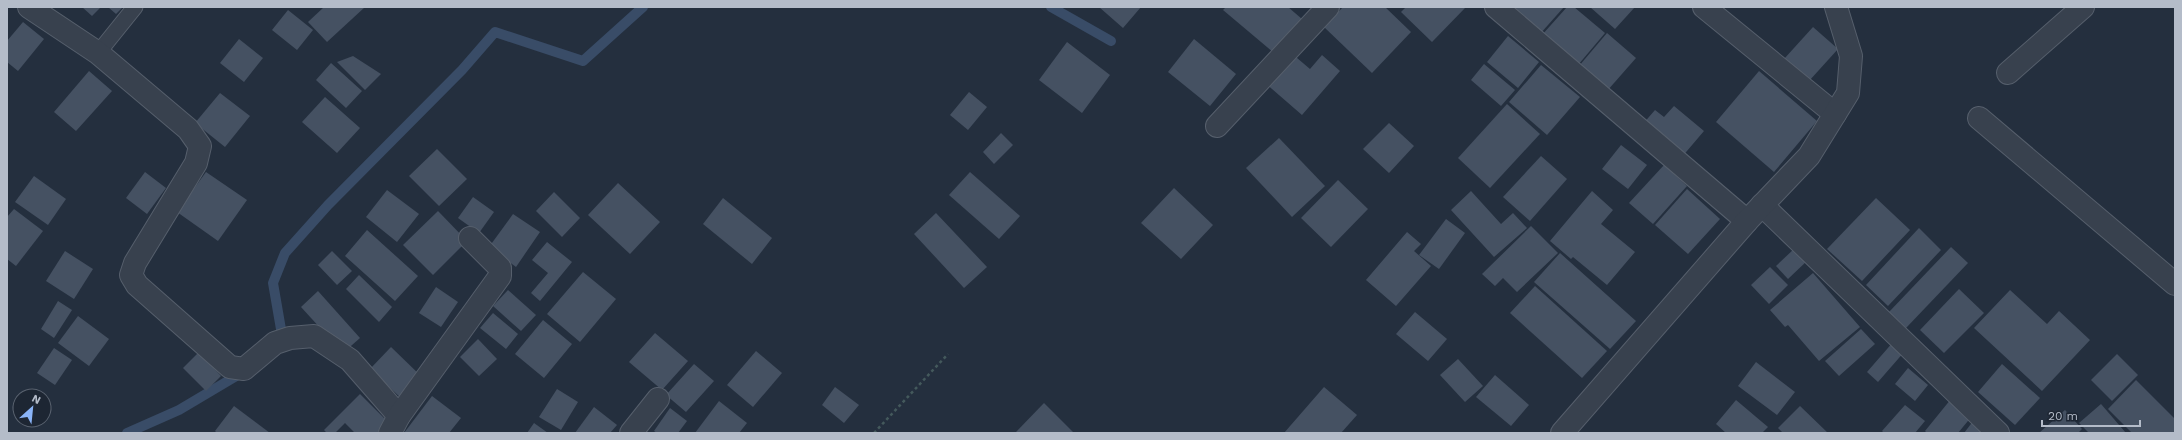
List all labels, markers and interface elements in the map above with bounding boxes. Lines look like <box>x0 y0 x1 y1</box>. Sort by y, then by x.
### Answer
north arrow <box>12 388 52 428</box>
text: N <box>30 392 43 407</box>
scale bar <box>2042 402 2140 428</box>
text: 20 m <box>2048 409 2078 423</box>

